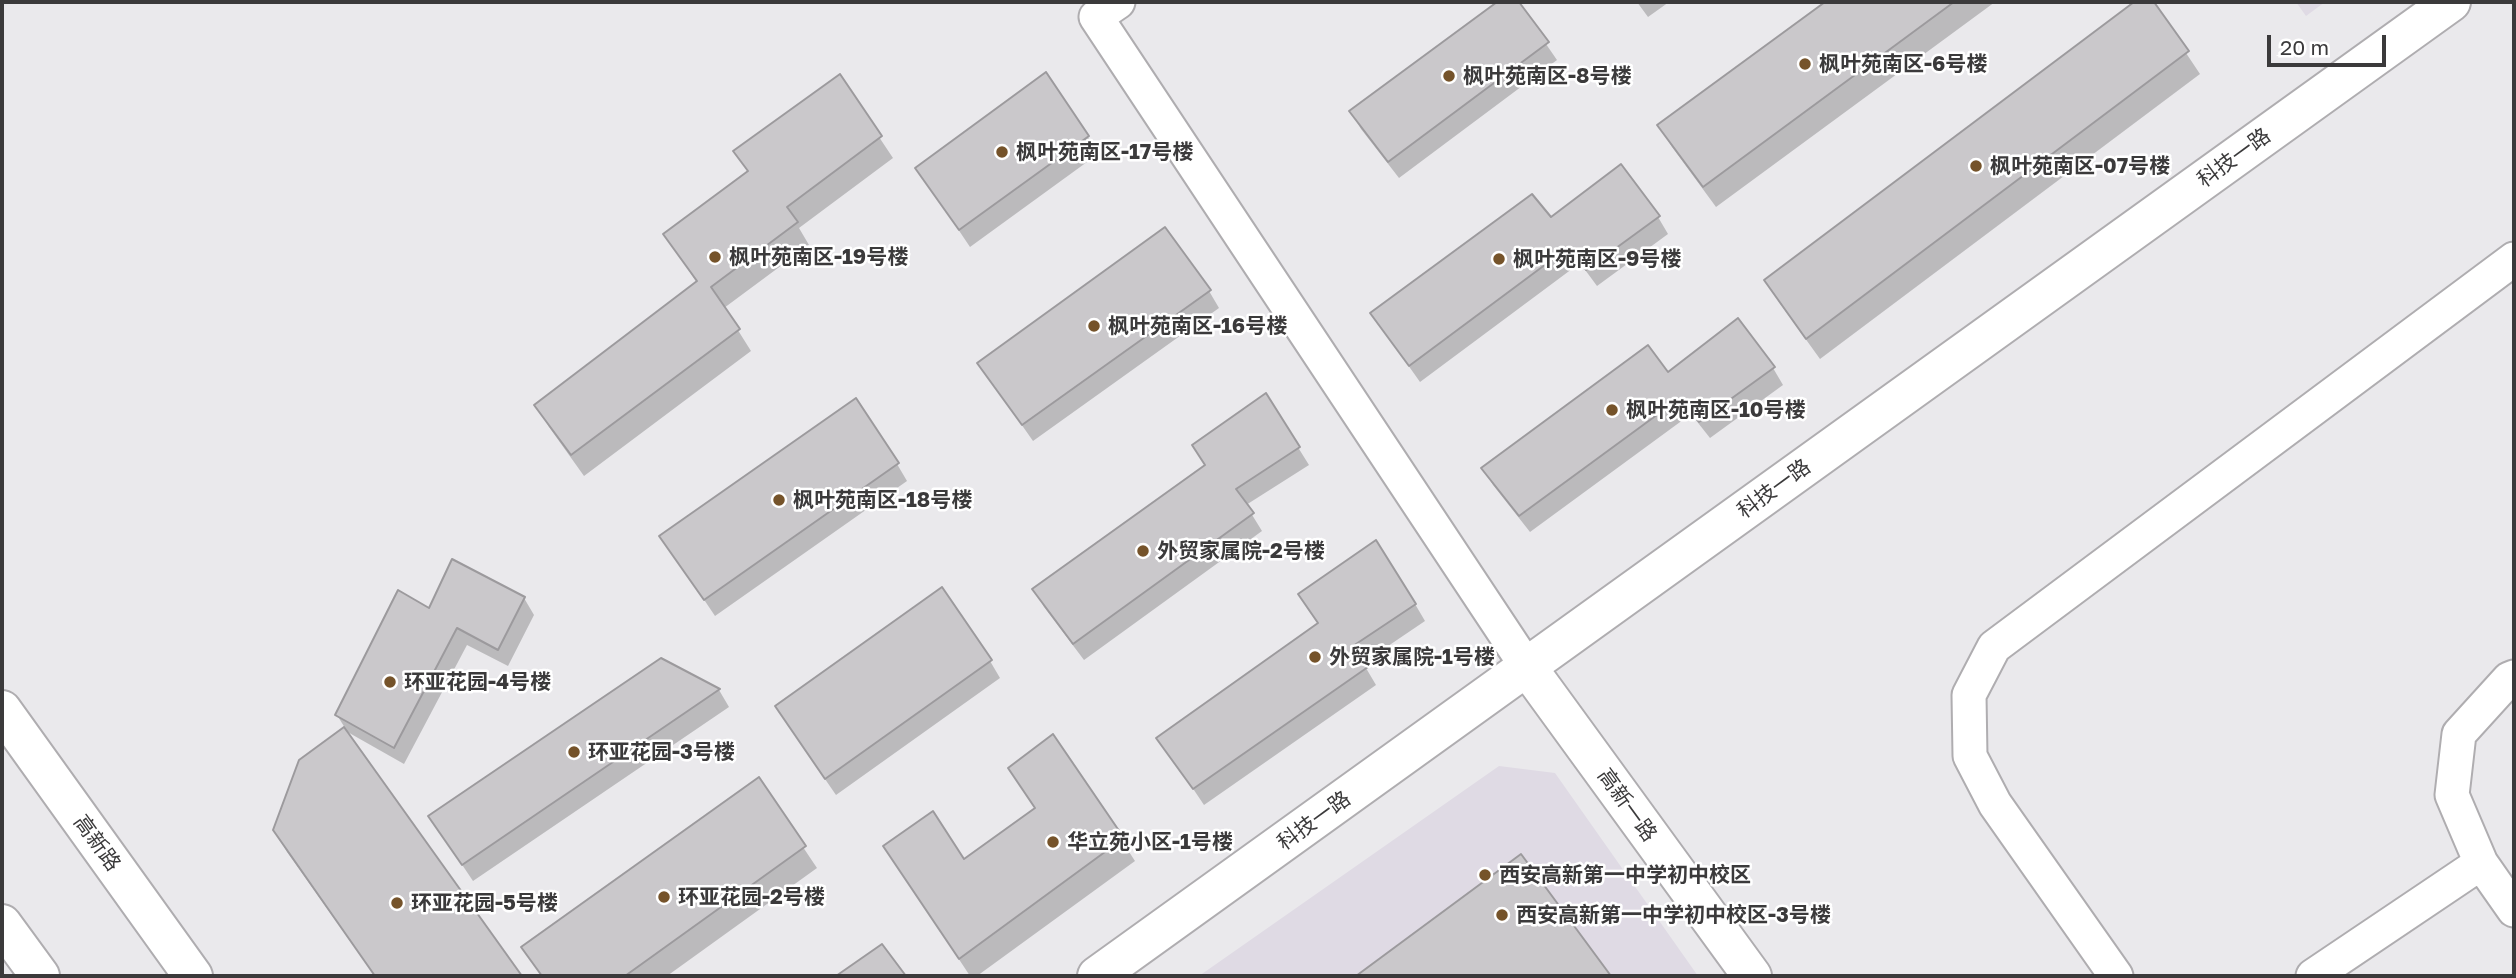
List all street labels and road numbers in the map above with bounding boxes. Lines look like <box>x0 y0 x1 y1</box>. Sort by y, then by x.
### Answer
street label: 科技一路 <box>2193 123 2275 193</box>
street label: 科技一路 <box>1733 454 1815 524</box>
street label: 高新一路 <box>1592 764 1662 846</box>
street label: 科技一路 <box>1273 786 1355 856</box>
street label: 高新路 <box>68 810 126 876</box>

